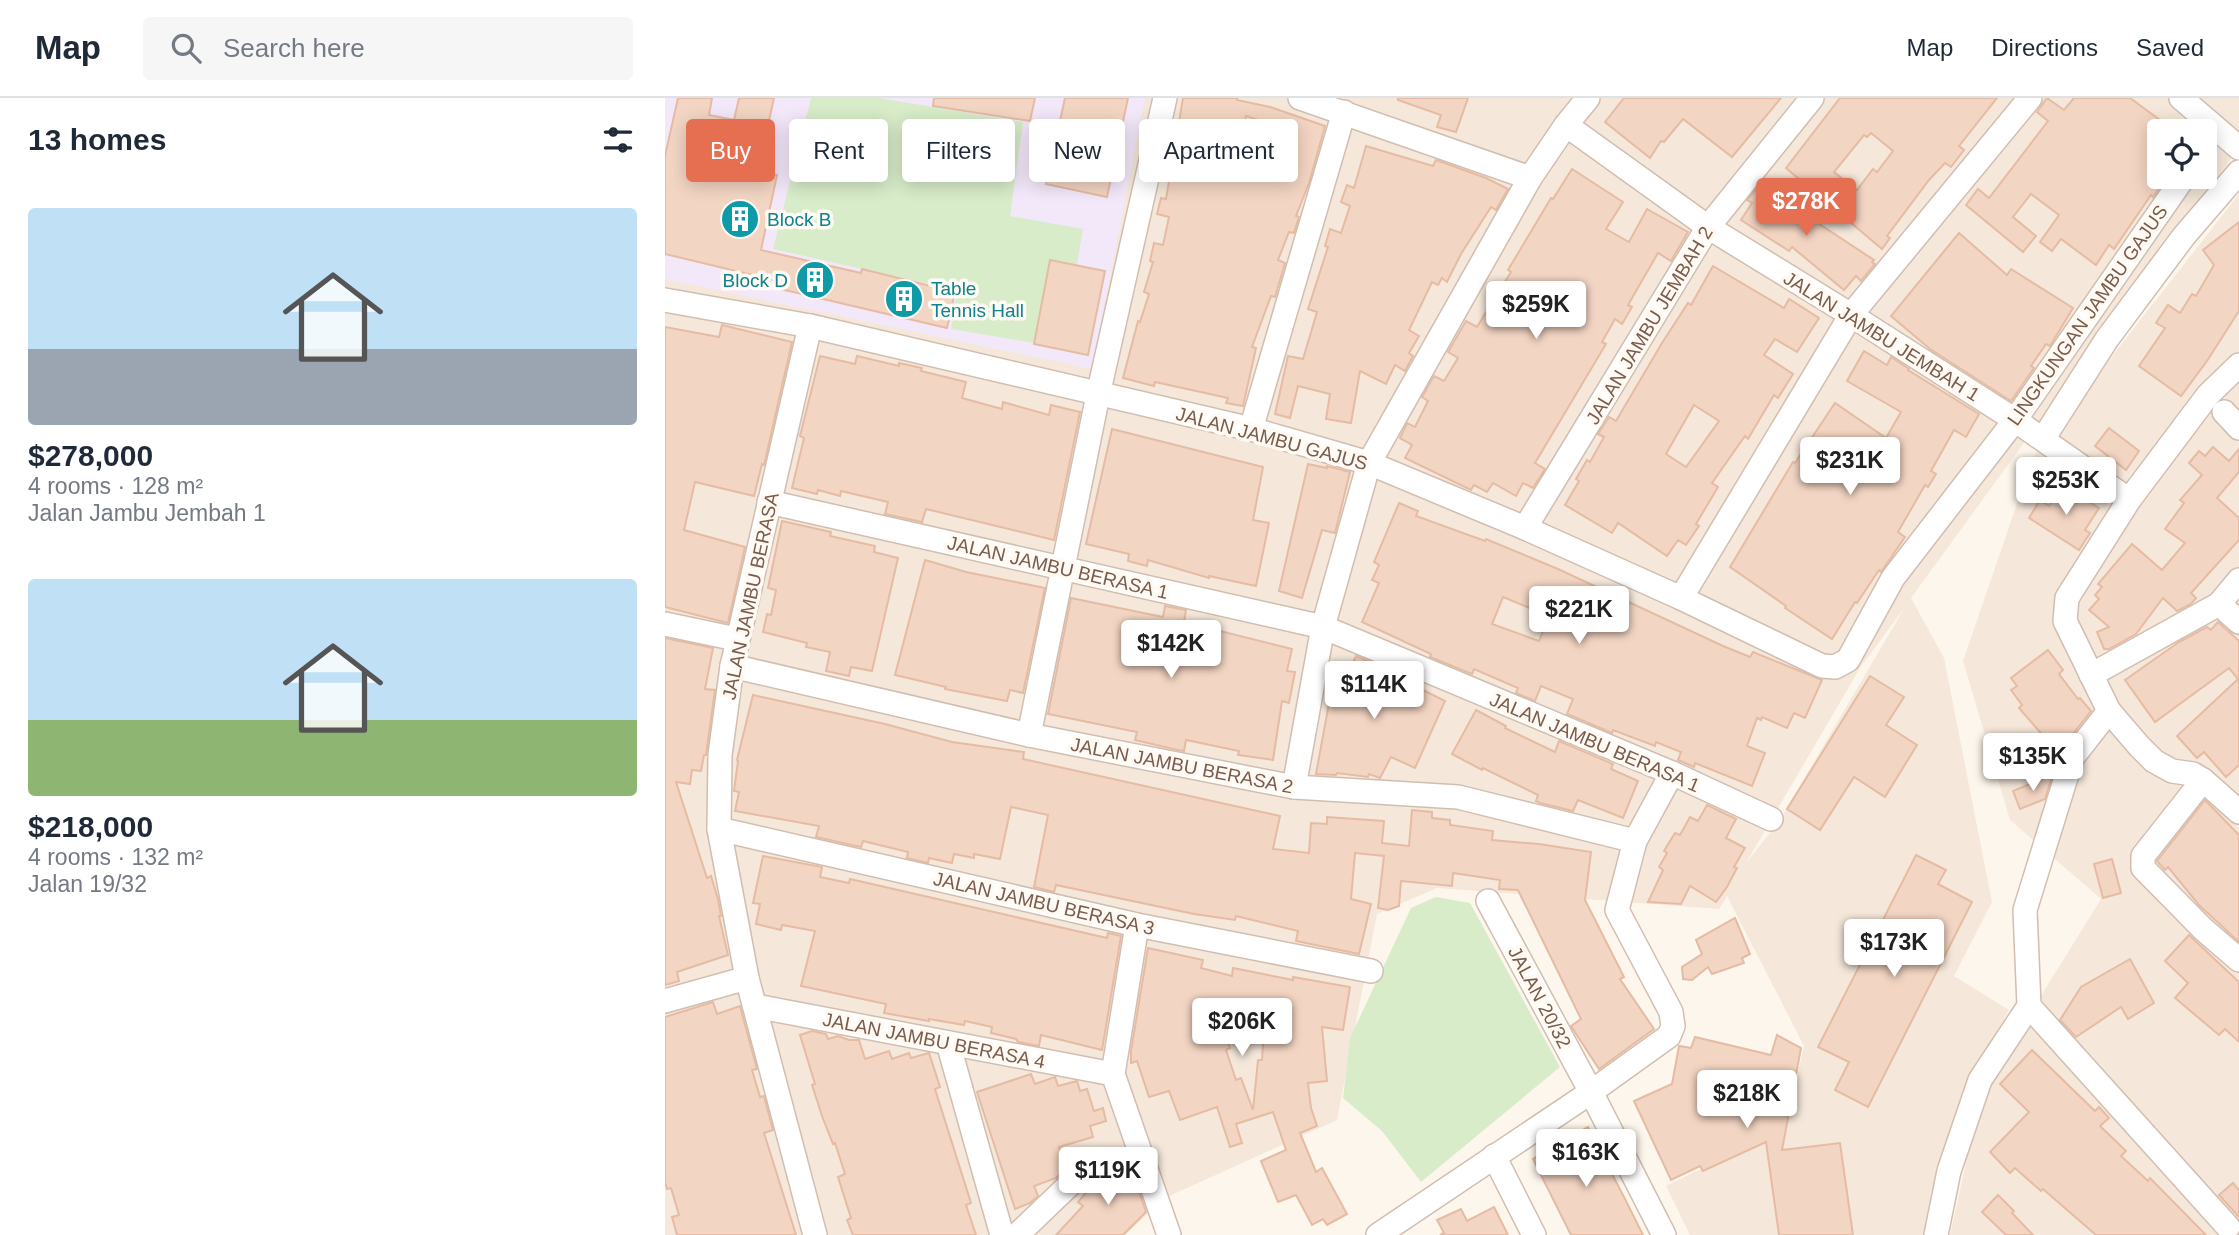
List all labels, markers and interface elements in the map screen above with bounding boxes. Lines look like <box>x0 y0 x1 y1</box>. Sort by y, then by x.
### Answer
search box <box>143 17 633 80</box>
text: Map <box>35 29 101 66</box>
icon: search <box>167 29 205 67</box>
text: Search here <box>223 33 365 63</box>
text: Map <box>1907 34 1953 61</box>
text: Directions <box>1991 34 2098 61</box>
text: Saved <box>2136 34 2204 61</box>
chip: Buy <box>686 119 775 182</box>
chip: Rent <box>789 119 888 182</box>
chip: Filters <box>902 119 1015 182</box>
chip: New <box>1029 119 1125 182</box>
chip: Apartment <box>1139 119 1298 182</box>
map controls <box>2147 119 2217 189</box>
button: locate <box>2147 119 2217 189</box>
icon: filters <box>599 121 637 159</box>
text: 13 homes <box>28 123 166 156</box>
pin: $278K <box>1757 178 1855 238</box>
text: $278K <box>1772 188 1840 214</box>
building icon: Block B <box>719 198 761 240</box>
street label: LINGKUNGAN JAMBU GAJUS <box>2003 201 2172 429</box>
place label: Block B <box>767 209 831 230</box>
street label: JALAN JAMBU JEMBAH 2 <box>1582 223 1717 428</box>
icon: home <box>270 254 396 380</box>
building icon: Block D <box>794 259 836 301</box>
street label: JALAN JAMBU JEMBAH 1 <box>1780 267 1984 405</box>
place label: Block D <box>723 270 788 291</box>
building icon: Table Tennis Hall <box>883 278 925 320</box>
place label: Table Tennis Hall <box>931 278 1024 321</box>
pin: $259K <box>1487 282 1585 341</box>
text: $259K <box>1502 291 1570 317</box>
street label: JALAN JAMBU GAJUS <box>1174 403 1370 474</box>
pin: $231K <box>1801 438 1899 497</box>
text: $278,000 <box>28 439 153 472</box>
text: $231K <box>1816 447 1884 473</box>
pin: $253K <box>2017 458 2115 517</box>
text: $253K <box>2032 467 2100 493</box>
text: 4 rooms · 128 m² <box>28 473 203 499</box>
street label: JALAN JAMBU BERASA <box>718 490 783 702</box>
text: Jalan Jambu Jembah 1 <box>28 500 266 526</box>
street label: JALAN JAMBU BERASA 1 <box>945 532 1170 603</box>
pin: $221K <box>1530 587 1628 646</box>
text: $221K <box>1545 596 1613 622</box>
pin: $142K <box>1122 620 1220 680</box>
icon: home <box>270 625 396 751</box>
text: $142K <box>1137 630 1205 656</box>
pin: $114K <box>1325 662 1423 721</box>
text: $114K <box>1341 671 1407 697</box>
street label: JALAN JAMBU BERASA 1 <box>1487 689 1703 796</box>
street label: JALAN JAMBU BERASA 2 <box>1069 734 1295 797</box>
pin: $135K <box>1984 734 2082 793</box>
text: $135K <box>1999 743 2067 769</box>
text: $218,000 <box>28 810 153 843</box>
text: 4 rooms · 132 m² <box>28 844 203 870</box>
street label: JALAN JAMBU BERASA 3 <box>931 868 1156 939</box>
text: Jalan 19/32 <box>28 871 147 897</box>
pin: $173K <box>1845 920 1943 979</box>
text: $173K <box>1860 929 1928 955</box>
street label: JALAN 20/32 <box>1504 943 1575 1052</box>
pin: $206K <box>1193 998 1291 1058</box>
text: $206K <box>1208 1008 1276 1034</box>
street label: JALAN JAMBU BERASA 4 <box>821 1009 1047 1072</box>
pin: $218K <box>1698 1070 1796 1130</box>
text: $218K <box>1713 1080 1781 1106</box>
pin: $163K <box>1537 1130 1635 1189</box>
text: $163K <box>1552 1139 1620 1165</box>
pin: $119K <box>1059 1148 1157 1207</box>
text: $119K <box>1075 1157 1141 1183</box>

